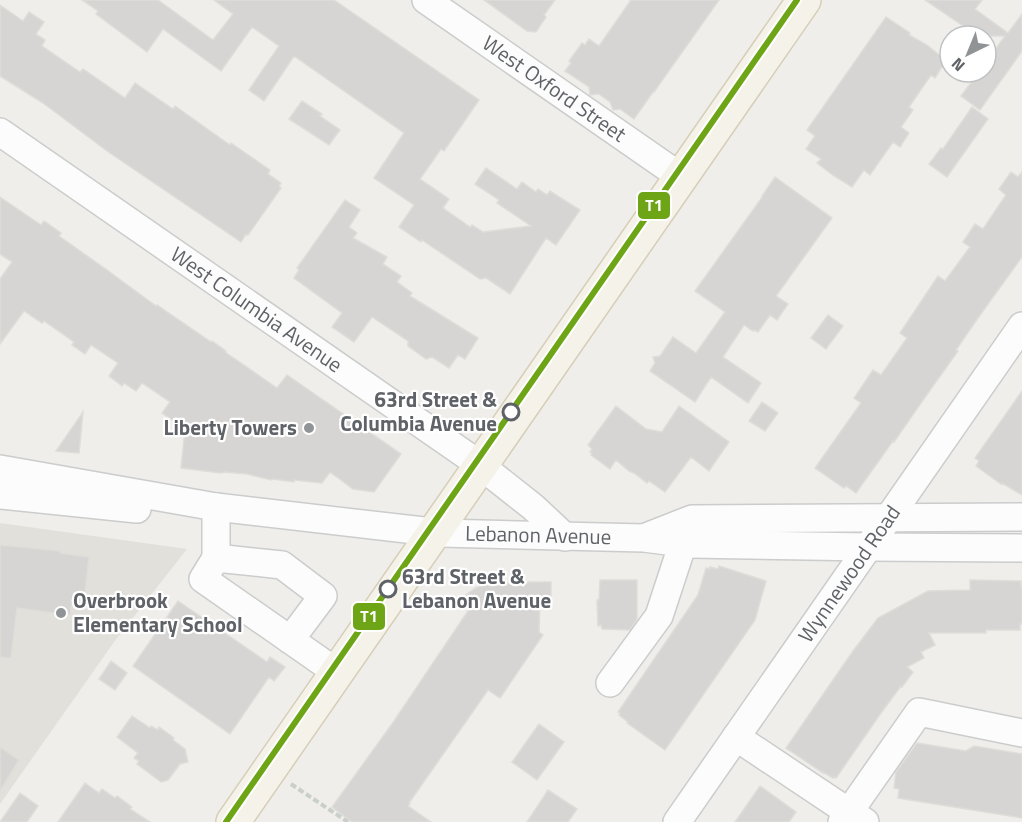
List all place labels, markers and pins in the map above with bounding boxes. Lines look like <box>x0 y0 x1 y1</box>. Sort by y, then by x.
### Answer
place label: 63rd Street & Columbia Avenue <box>340 383 497 439</box>
marker: 63rd Street & Columbia Avenue <box>502 403 520 421</box>
place label: Liberty Towers <box>164 411 297 443</box>
marker: Liberty Towers <box>302 421 316 435</box>
place label: 63rd Street & Lebanon Avenue <box>402 560 551 616</box>
marker: 63rd Street & Lebanon Avenue <box>379 580 397 598</box>
place label: Overbrook Elementary School <box>73 584 243 640</box>
marker: Overbrook Elementary School <box>54 606 68 620</box>

